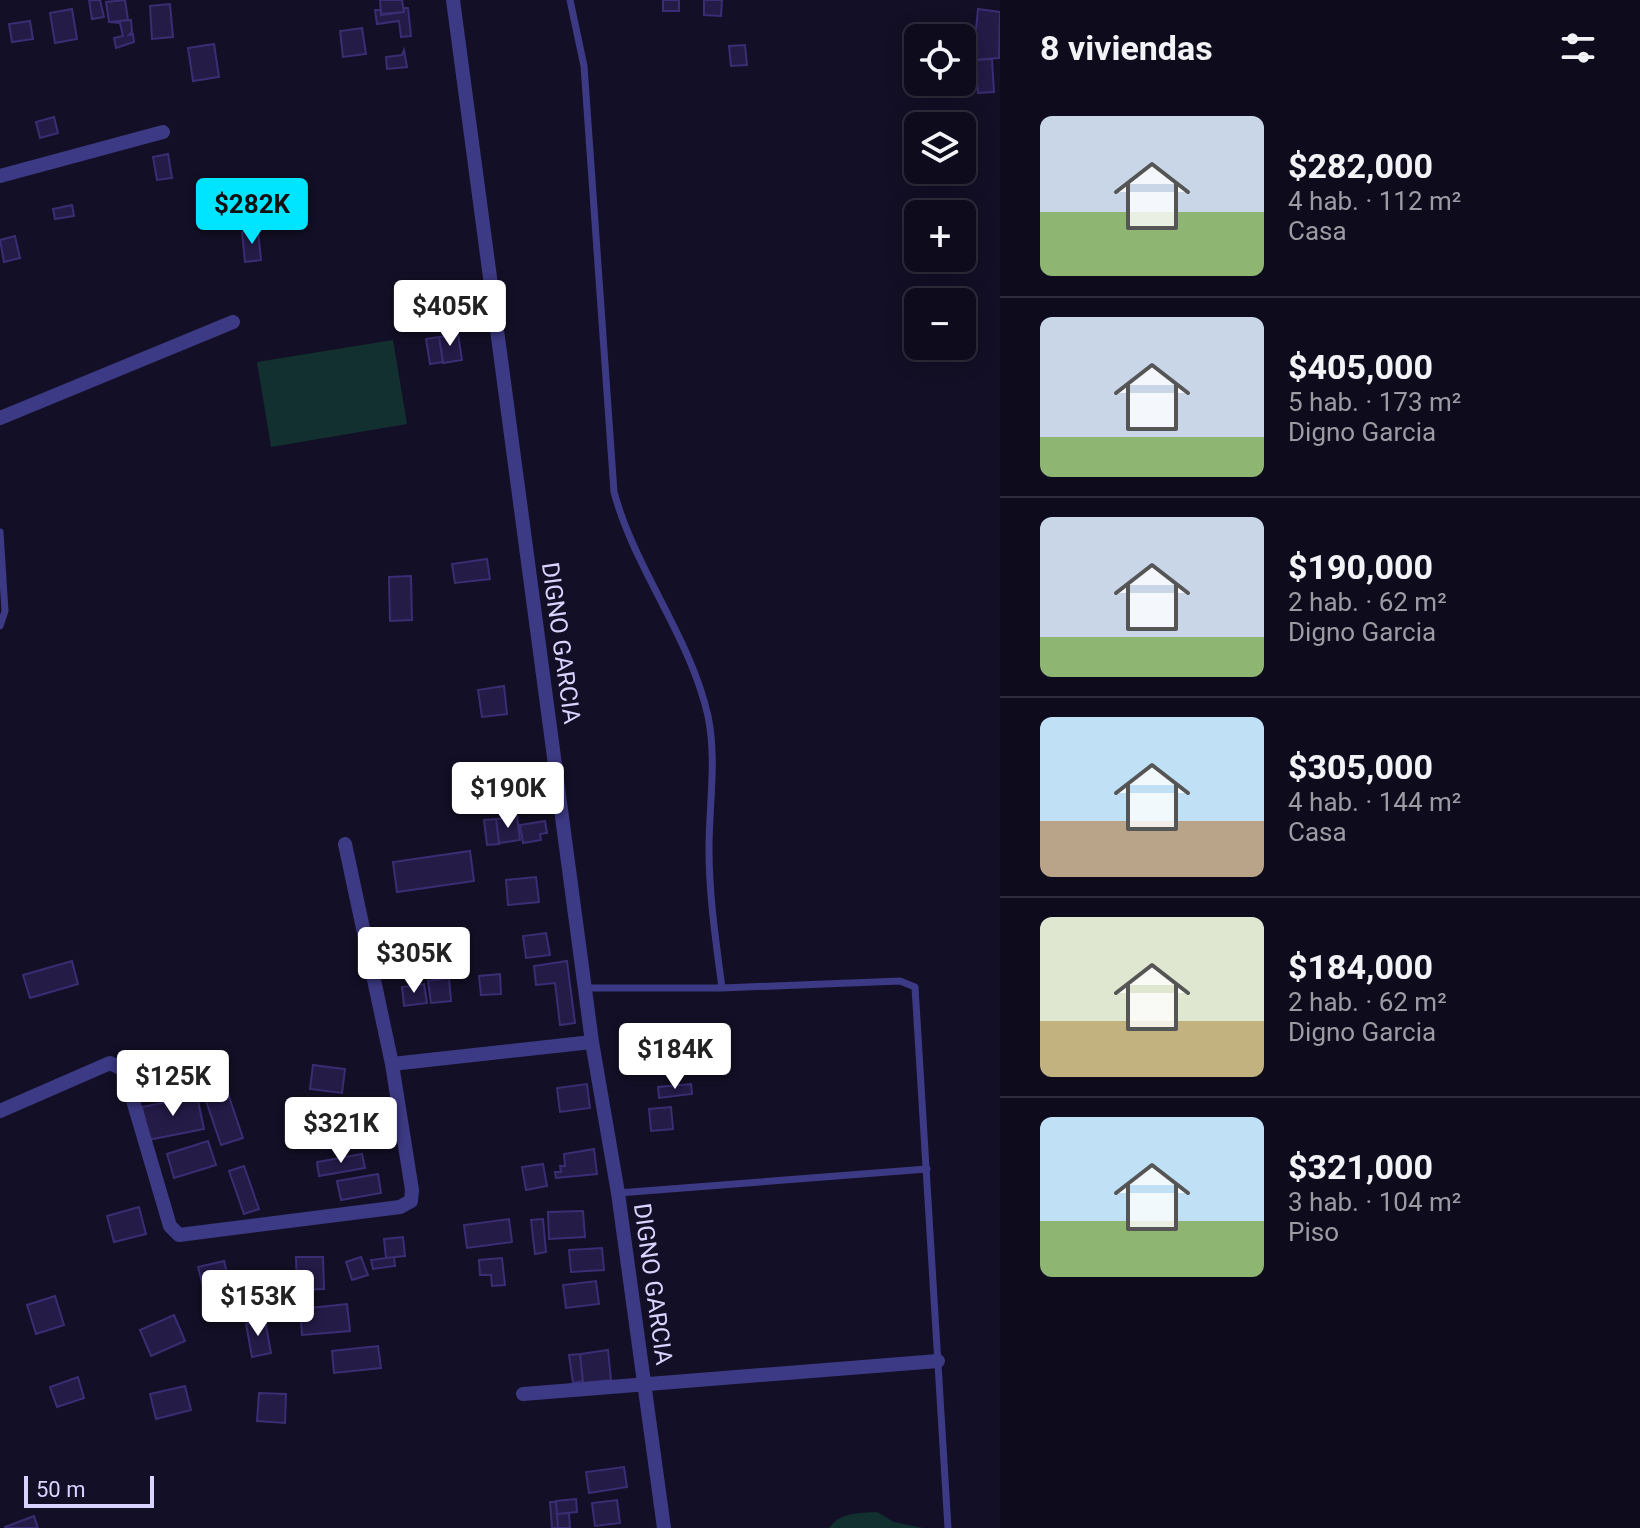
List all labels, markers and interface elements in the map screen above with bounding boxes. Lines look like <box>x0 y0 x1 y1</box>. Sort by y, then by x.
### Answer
map controls <box>904 24 976 360</box>
button: locate <box>904 24 976 96</box>
icon: filters <box>1556 26 1600 70</box>
text: 8 viviendas <box>1040 28 1213 68</box>
button: layers <box>904 112 976 184</box>
text: $282,000 <box>1288 146 1433 186</box>
icon: home <box>1104 148 1200 244</box>
pin: $282K <box>196 178 308 246</box>
text: 4 hab. · 112 m² <box>1288 186 1461 216</box>
text: $282K <box>214 189 290 219</box>
button: + <box>904 200 976 272</box>
text: Casa <box>1288 216 1347 246</box>
pin: $405K <box>394 280 506 348</box>
button: − <box>904 288 976 360</box>
text: $405K <box>412 291 488 321</box>
text: $405,000 <box>1288 347 1433 387</box>
icon: home <box>1104 349 1200 445</box>
text: 5 hab. · 173 m² <box>1288 387 1461 417</box>
text: Digno Garcia <box>1288 417 1436 447</box>
text: $190,000 <box>1288 547 1433 587</box>
icon: home <box>1104 549 1200 645</box>
street label: DIGNO GARCIA <box>536 560 586 726</box>
text: 2 hab. · 62 m² <box>1288 587 1447 617</box>
text: Digno Garcia <box>1288 617 1436 647</box>
text: $305,000 <box>1288 747 1433 787</box>
icon: home <box>1104 749 1200 845</box>
pin: $190K <box>452 762 564 830</box>
text: $190K <box>470 773 546 803</box>
text: 4 hab. · 144 m² <box>1288 787 1461 817</box>
text: Casa <box>1288 817 1347 847</box>
pin: $305K <box>358 927 470 995</box>
text: $305K <box>376 938 452 968</box>
text: $184,000 <box>1288 947 1433 987</box>
icon: home <box>1104 949 1200 1045</box>
text: 2 hab. · 62 m² <box>1288 987 1447 1017</box>
text: Digno Garcia <box>1288 1017 1436 1047</box>
pin: $184K <box>619 1023 731 1091</box>
text: $184K <box>637 1034 713 1064</box>
pin: $125K <box>117 1050 229 1118</box>
text: $125K <box>135 1061 211 1091</box>
pin: $321K <box>285 1097 397 1165</box>
text: $321K <box>303 1108 379 1138</box>
text: $321,000 <box>1288 1147 1433 1187</box>
icon: home <box>1104 1149 1200 1245</box>
text: 3 hab. · 104 m² <box>1288 1187 1461 1217</box>
street label: DIGNO GARCIA <box>628 1201 678 1367</box>
text: Piso <box>1288 1217 1339 1247</box>
pin: $153K <box>202 1270 314 1338</box>
text: $153K <box>220 1281 296 1311</box>
scale bar <box>24 1472 154 1508</box>
text: 50 m <box>36 1477 85 1502</box>

